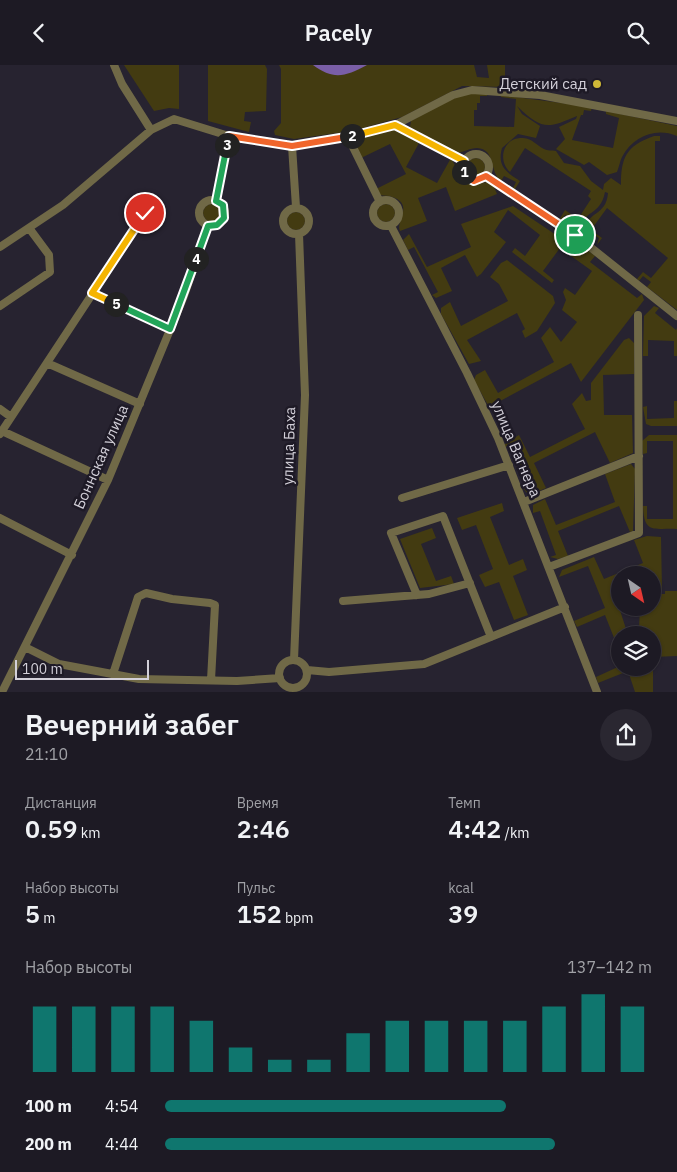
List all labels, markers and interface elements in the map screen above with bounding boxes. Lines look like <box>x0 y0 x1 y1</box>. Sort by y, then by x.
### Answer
text: Pacely <box>305 18 372 47</box>
icon: back <box>25 19 53 47</box>
icon: search <box>624 19 652 47</box>
place label: Детский сад <box>499 74 587 93</box>
marker: Детский сад <box>591 78 603 90</box>
pin: 2 <box>340 123 364 149</box>
text: 2 <box>348 127 357 145</box>
pin: 3 <box>214 133 240 157</box>
text: 3 <box>223 136 232 154</box>
pin: 1 <box>452 159 476 185</box>
text: 1 <box>460 163 469 181</box>
pin <box>124 192 166 234</box>
icon: check <box>131 199 159 227</box>
pin <box>554 214 596 256</box>
icon: arrive <box>561 221 589 249</box>
pin: 4 <box>184 247 208 271</box>
text: 4 <box>192 250 201 268</box>
pin: 5 <box>104 291 128 317</box>
text: 5 <box>112 295 121 313</box>
street label: улица Вагнера <box>488 398 545 500</box>
street label: Боннская улица <box>69 402 132 512</box>
street label: улица Баха <box>278 407 299 485</box>
north arrow <box>611 566 661 616</box>
map controls <box>611 566 661 676</box>
button: layers <box>611 626 661 676</box>
scale bar <box>15 657 149 680</box>
text: 100 m <box>22 660 63 678</box>
text: Вечерний забег <box>25 706 239 743</box>
button: share <box>600 709 652 761</box>
text: 21:10 <box>25 744 68 764</box>
text: Дистанция <box>25 794 97 812</box>
text: Время <box>237 794 279 812</box>
text: Темп <box>448 794 481 812</box>
text: 0.59 <box>25 812 77 845</box>
text: 2:46 <box>237 812 290 845</box>
text: 4:42 <box>448 812 501 845</box>
text: km <box>77 824 100 842</box>
text: /km <box>501 824 530 842</box>
text: Набор высоты <box>25 879 119 897</box>
text: Пульс <box>237 879 275 897</box>
text: kcal <box>448 879 474 897</box>
text: 5 <box>25 897 40 930</box>
text: 152 <box>237 897 282 930</box>
text: 39 <box>448 897 478 930</box>
text: m <box>40 909 56 927</box>
text: bpm <box>282 909 313 927</box>
text: Набор высоты <box>25 957 132 977</box>
text: 137–142 m <box>567 957 652 977</box>
text: 100 m <box>25 1096 72 1116</box>
text: 4:54 <box>105 1096 138 1116</box>
text: 200 m <box>25 1134 72 1154</box>
text: 4:44 <box>105 1134 138 1154</box>

